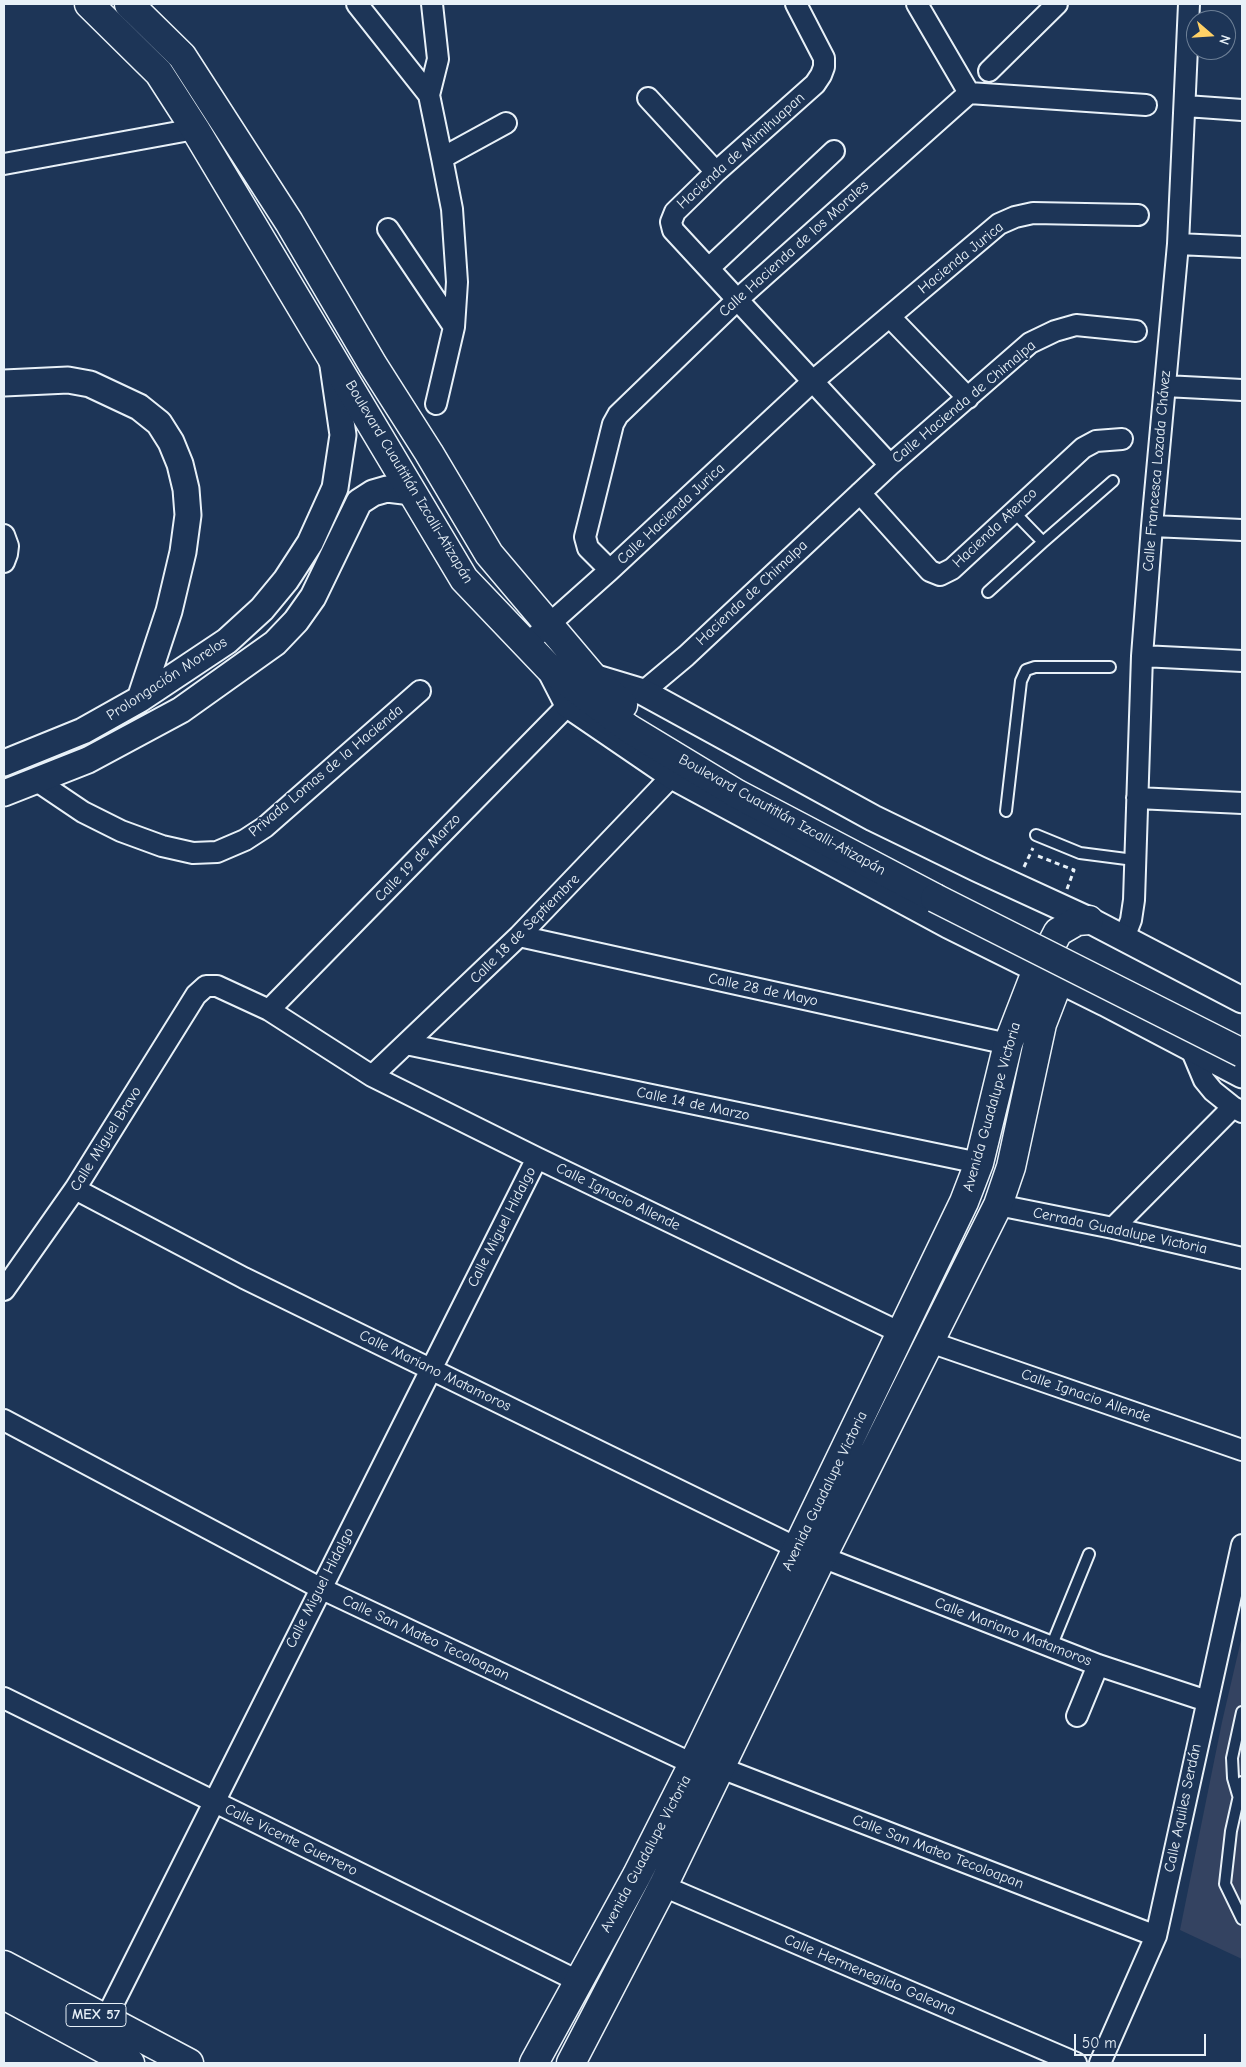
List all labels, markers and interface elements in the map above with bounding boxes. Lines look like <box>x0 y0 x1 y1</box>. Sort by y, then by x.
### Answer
north arrow <box>1186 10 1236 60</box>
text: N <box>1215 33 1234 47</box>
street label: Hacienda de Mimihuapan <box>674 89 808 213</box>
street label: Calle Hacienda de los Morales <box>715 177 873 321</box>
street label: Hacienda Jurica <box>915 218 1007 298</box>
street label: Calle Hacienda de Chimalpa <box>888 337 1040 467</box>
street label: Calle Francesca Lozada Chávez <box>1139 370 1175 572</box>
street label: Boulevard Cuautitlán Izcalli-Atizapán <box>341 377 477 587</box>
street label: Calle Hacienda Jurica <box>613 459 729 569</box>
street label: Hacienda Atenco <box>949 484 1041 572</box>
street label: Hacienda de Chimalpa <box>692 537 812 649</box>
street label: Prolongación Morelos <box>103 633 231 725</box>
street label: Privada Lomas de la Hacienda <box>245 701 407 841</box>
street label: Boulevard Cuautitlán Izcalli-Atizapán <box>675 750 889 880</box>
street label: Calle 19 de Marzo <box>371 810 465 906</box>
street label: Calle 18 de Septiembre <box>466 870 584 988</box>
street label: Calle 28 de Mayo <box>706 970 820 1010</box>
street label: Avenida Guadalupe Victoria <box>959 1020 1025 1194</box>
street label: Calle Miguel Bravo <box>67 1083 145 1195</box>
street label: Calle 14 de Marzo <box>635 1083 751 1125</box>
street label: Calle Ignacio Allende <box>553 1159 683 1235</box>
street label: Calle Miguel Hidalgo <box>464 1164 540 1290</box>
street label: Cerrada Guadalupe Victoria <box>1031 1204 1209 1258</box>
street label: Calle Mariano Matamoros <box>356 1326 514 1416</box>
street label: Calle Ignacio Allende <box>1019 1365 1153 1427</box>
street label: Avenida Guadalupe Victoria <box>778 1408 872 1574</box>
street label: Calle Miguel Hidalgo <box>282 1525 358 1651</box>
street label: Calle San Mateo Tecoloapan <box>340 1591 512 1685</box>
street label: Calle Mariano Matamoros <box>932 1594 1094 1670</box>
street label: Calle Aquiles Serdán <box>1161 1742 1205 1874</box>
street label: Avenida Guadalupe Victoria <box>597 1772 695 1936</box>
street label: Calle Vicente Guerrero <box>222 1800 360 1880</box>
street label: Calle San Mateo Tecoloapan <box>850 1811 1026 1893</box>
street label: Calle Hermenegildo Galeana <box>781 1931 959 2019</box>
road number: MEX 57 <box>66 2004 126 2026</box>
scale bar <box>1076 2024 1208 2056</box>
text: 50 m <box>1082 2034 1117 2052</box>

